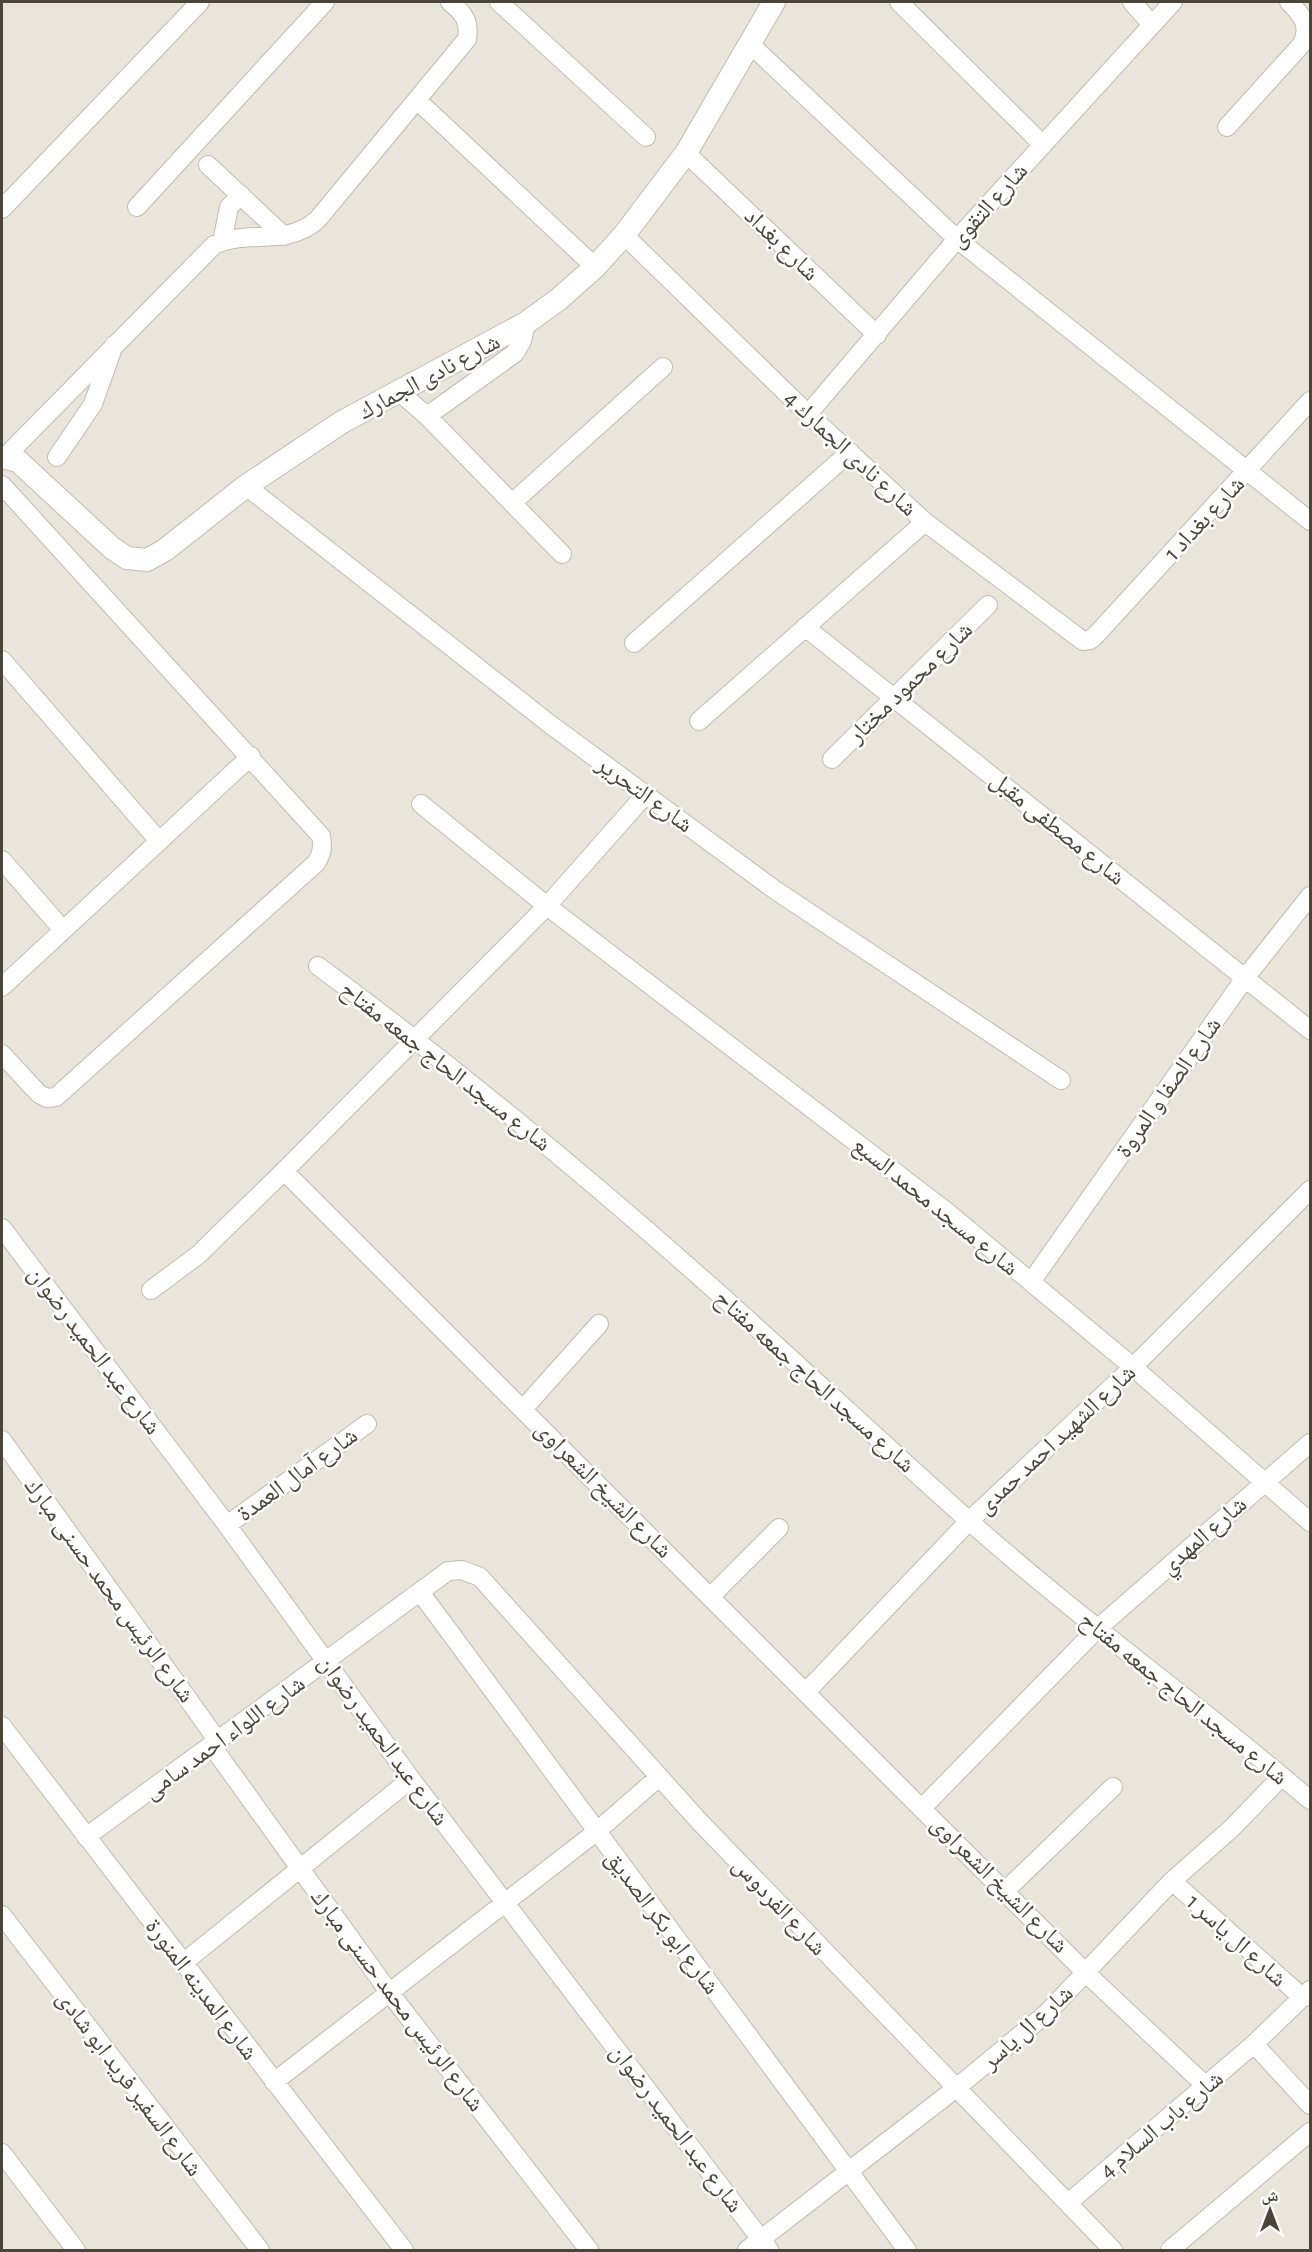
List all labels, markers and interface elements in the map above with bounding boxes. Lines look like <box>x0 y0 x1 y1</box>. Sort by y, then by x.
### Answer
street label: شارع التقوى <box>945 159 1034 254</box>
street label: شارع بغداد <box>738 204 823 287</box>
street label: شارع نادى الجمارك <box>355 330 505 426</box>
street label: شارع نادى الجمارك 4 <box>778 386 921 523</box>
street label: شارع بغداد 1 <box>1160 472 1251 567</box>
street label: شارع محمود مختار <box>843 618 979 750</box>
street label: شارع التحرير <box>590 751 697 839</box>
street label: شارع مصطفى مقبل <box>984 767 1129 892</box>
street label: شارع مسجد الحاج جمعه مفتاح <box>334 977 555 1158</box>
street label: شارع الصفا و المروة <box>1112 1013 1228 1163</box>
street label: شارع مسجد محمد السبع <box>847 1133 1023 1282</box>
street label: شارع عبد الحميد رضوان <box>22 1262 165 1440</box>
street label: شارع مسجد الحاج جمعه مفتاح <box>708 1286 919 1479</box>
street label: شارع الشهيد احمد حمدى <box>973 1360 1142 1521</box>
street label: شارع الشيخ الشعراوى <box>529 1417 676 1564</box>
street label: شارع آمال العمدة <box>233 1423 363 1528</box>
street label: شارع الرئيس محمد حسنى مبارك <box>18 1474 199 1709</box>
street label: شارع المهدي <box>1156 1492 1255 1584</box>
street label: شارع مسجد الحاج جمعه مفتاح <box>1074 1608 1292 1791</box>
street label: شارع عبد الحميد رضوان <box>312 1651 453 1831</box>
street label: شارع اللواء احمد سامى <box>139 1671 311 1806</box>
street label: شارع الشيخ الشعراوى <box>925 1812 1072 1959</box>
street label: شارع ابو بكر الصديق <box>599 1846 724 2000</box>
street label: شارع الفردوس <box>726 1853 831 1962</box>
street label: شارع الرئيس محمد حسنى مبارك <box>304 1885 488 2117</box>
street label: شارع ال ياسر 1 <box>1180 1890 1291 1993</box>
street label: شارع المدينه المنورة <box>139 1915 262 2066</box>
street label: شارع ال ياسر <box>977 1981 1079 2077</box>
street label: شارع السفير فريد ابو شادى <box>50 1986 207 2182</box>
street label: شارع عبد الحميد رضوان <box>604 2040 747 2218</box>
street label: شارع باب السلام 4 <box>1095 2066 1230 2186</box>
north arrow <box>1240 2180 1300 2240</box>
text: ش <box>1262 2188 1279 2205</box>

